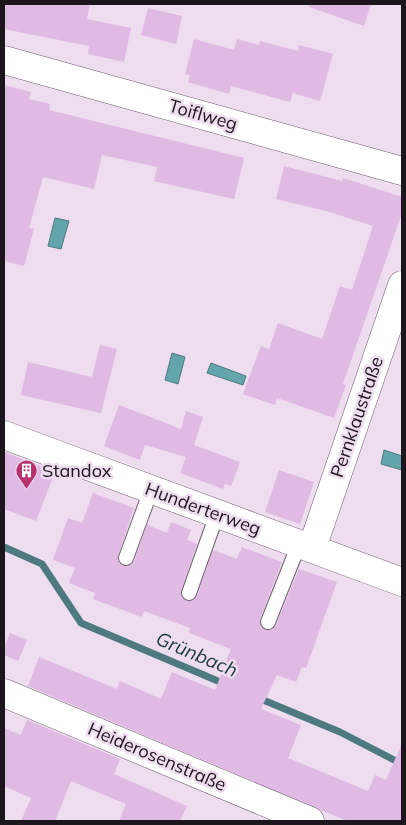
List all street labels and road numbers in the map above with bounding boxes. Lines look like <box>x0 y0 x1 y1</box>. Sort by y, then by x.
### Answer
street label: Toiflweg <box>166 94 240 135</box>
street label: Pernklaustraße <box>325 353 388 480</box>
street label: Hunderterweg <box>142 477 264 540</box>
street label: Heiderosenstraße <box>85 717 230 796</box>

